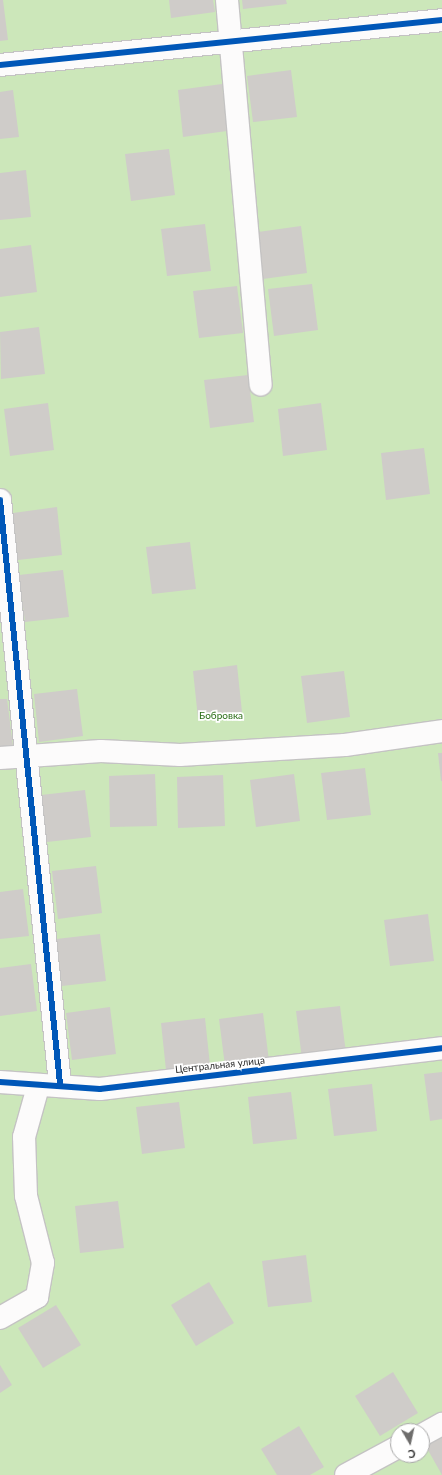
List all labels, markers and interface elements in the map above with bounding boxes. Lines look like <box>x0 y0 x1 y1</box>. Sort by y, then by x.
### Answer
park label: Бобровка <box>199 710 243 722</box>
street label: Центральная улица <box>175 1054 265 1076</box>
north arrow <box>390 1423 430 1463</box>
text: С <box>407 1447 416 1461</box>

